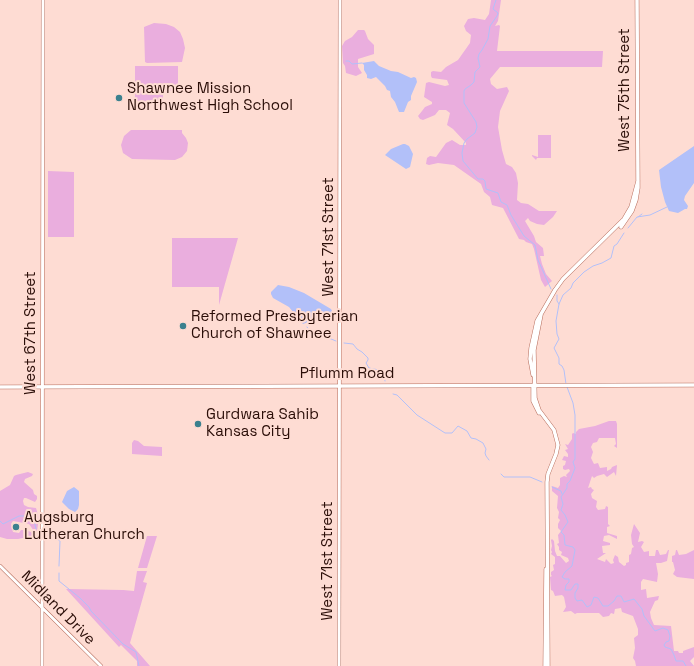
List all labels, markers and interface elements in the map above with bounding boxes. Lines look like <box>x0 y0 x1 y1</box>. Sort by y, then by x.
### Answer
street label: West 75th Street <box>616 28 634 152</box>
place label: Shawnee Mission Northwest High School <box>127 80 293 115</box>
marker: Shawnee Mission Northwest High School <box>114 93 124 103</box>
street label: West 71st Street <box>320 177 338 297</box>
street label: West 67th Street <box>22 271 40 395</box>
place label: Reformed Presbyterian Church of Shawnee <box>191 308 358 343</box>
marker: Reformed Presbyterian Church of Shawnee <box>178 321 188 331</box>
street label: Pflumm Road <box>300 365 394 383</box>
place label: Gurdwara Sahib Kansas City <box>206 406 319 441</box>
marker: Gurdwara Sahib Kansas City <box>193 419 203 429</box>
street label: West 71st Street <box>319 501 337 621</box>
place label: Augsburg Lutheran Church <box>24 509 145 544</box>
marker: Augsburg Lutheran Church <box>11 522 21 532</box>
street label: Midland Drive <box>17 567 99 649</box>

